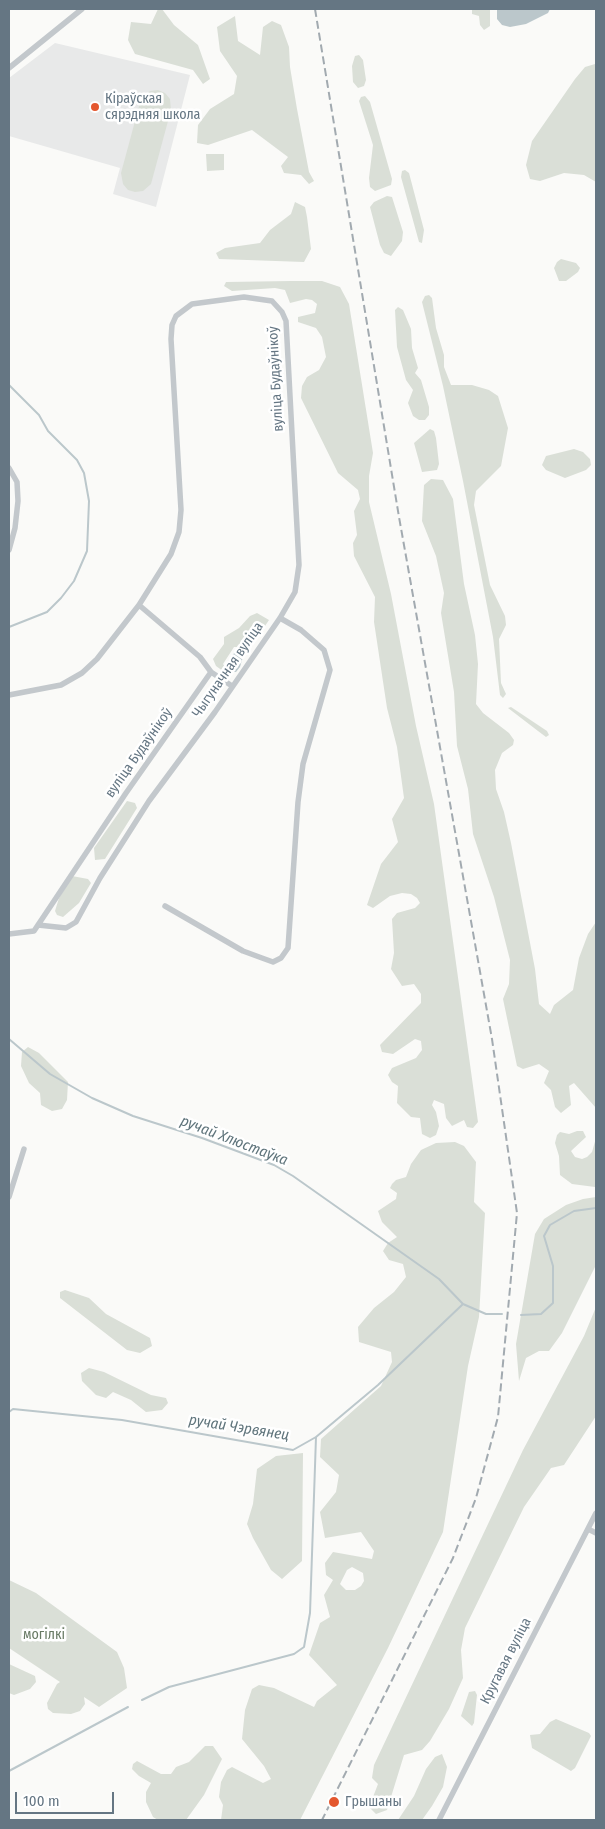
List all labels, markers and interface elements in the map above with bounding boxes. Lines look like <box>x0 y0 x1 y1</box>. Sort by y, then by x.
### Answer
place label: Кіраўская сярэдняя школа <box>105 91 200 124</box>
marker: Кіраўская сярэдняя школа <box>89 101 101 113</box>
street label: вуліца Будаўнікоў <box>265 326 287 432</box>
street label: Чыгуначная вуліца <box>189 619 267 721</box>
street label: вуліца Будаўнікоў <box>102 705 176 801</box>
water label: ручай Хлюстаўка <box>178 1112 290 1170</box>
water label: ручай Чэрвянец <box>188 1411 290 1445</box>
street label: Кругавая вуліца <box>477 1615 535 1707</box>
park label: могілкі <box>23 1627 65 1643</box>
scale bar <box>18 1782 116 1814</box>
text: 100 m <box>23 1792 60 1810</box>
place label: Грышаны <box>345 1794 402 1810</box>
marker: Грышаны <box>327 1795 341 1809</box>

